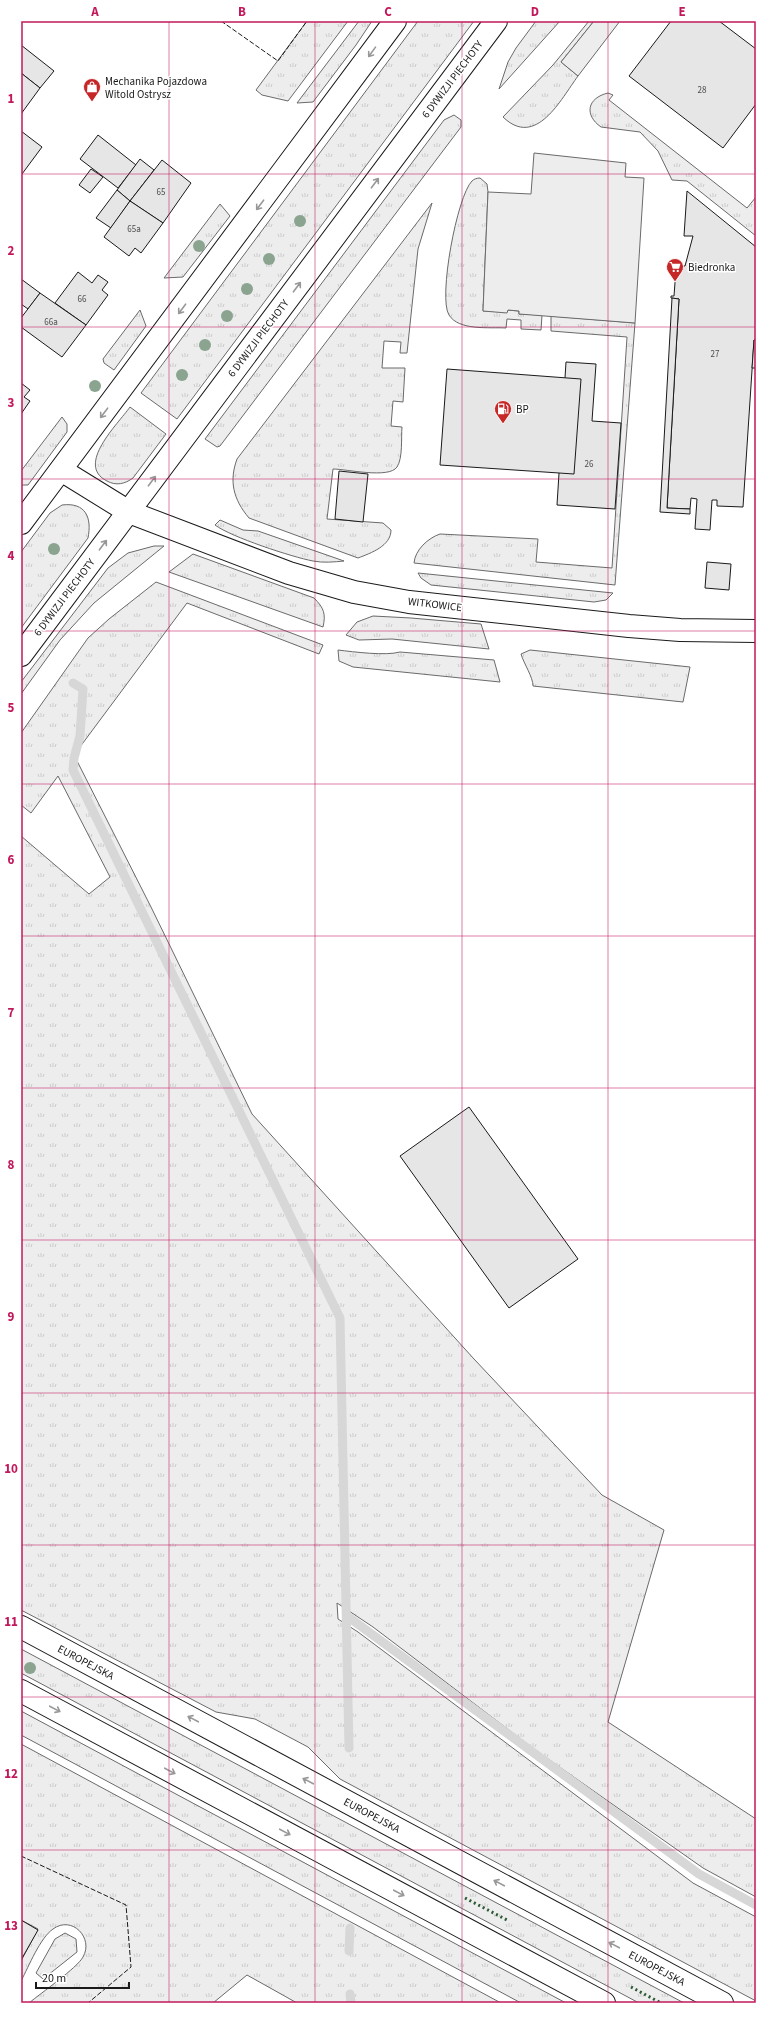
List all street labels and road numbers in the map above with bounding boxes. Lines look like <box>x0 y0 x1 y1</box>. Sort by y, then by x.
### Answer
street label: 6 DYWIZJI PIECHOTY <box>418 37 487 121</box>
street label: 6 DYWIZJI PIECHOTY <box>224 296 293 380</box>
street label: 6 DYWIZJI PIECHOTY <box>30 555 99 639</box>
street label: WITKOWICE <box>407 594 463 615</box>
street label: EUROPEJSKA <box>55 1641 117 1684</box>
street label: EUROPEJSKA <box>341 1794 403 1837</box>
street label: EUROPEJSKA <box>626 1947 688 1990</box>

